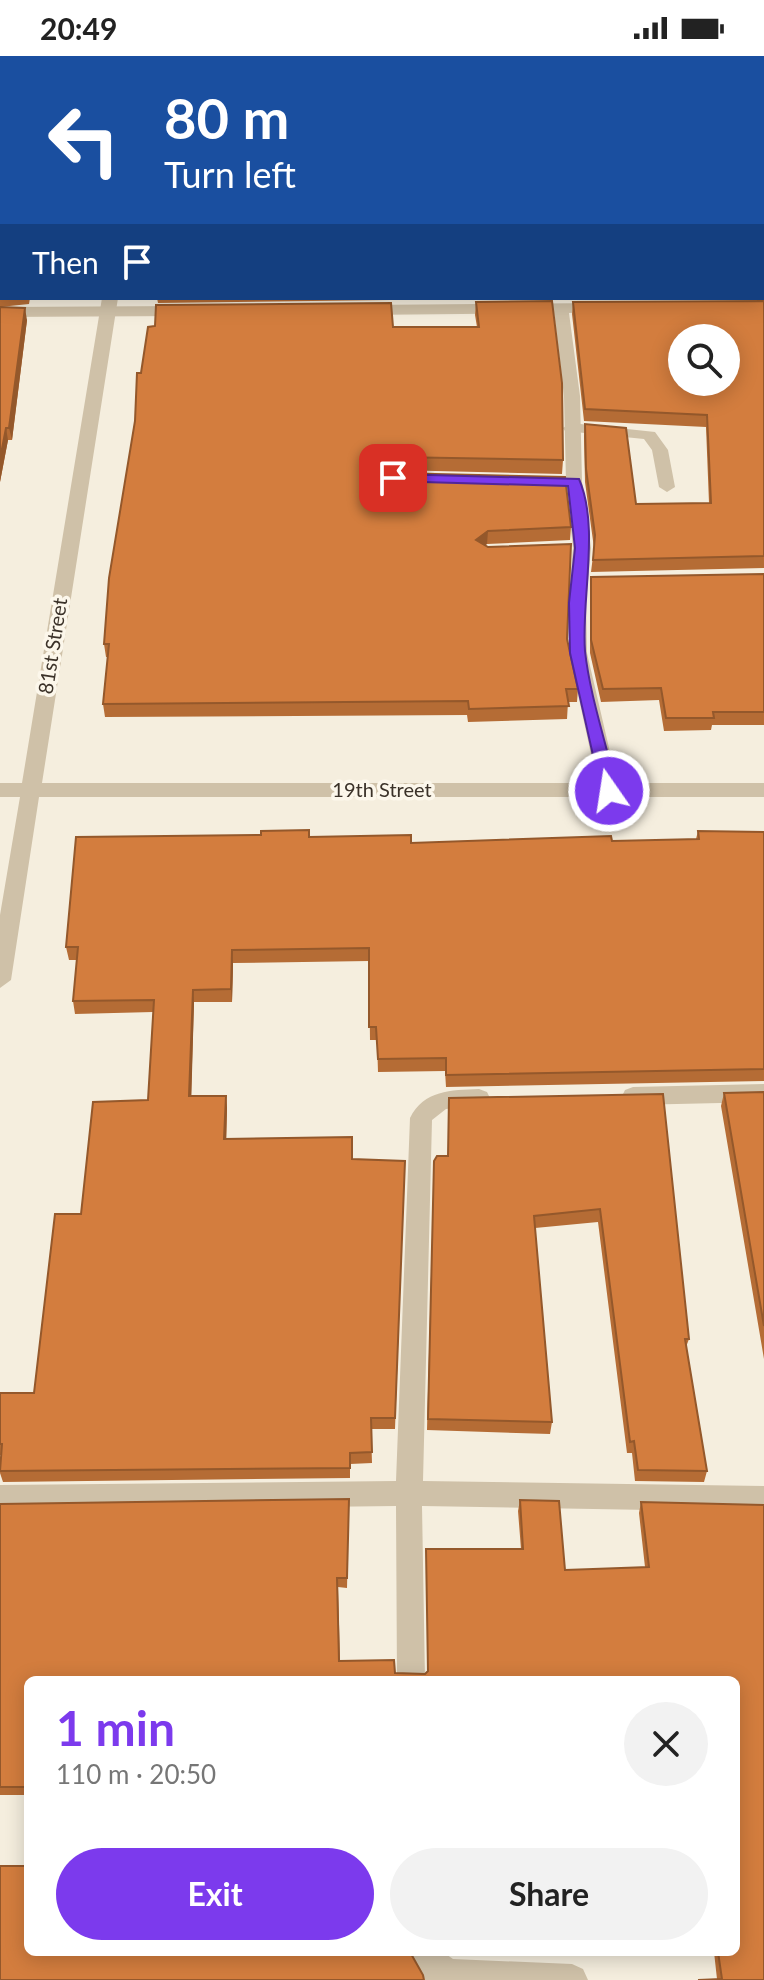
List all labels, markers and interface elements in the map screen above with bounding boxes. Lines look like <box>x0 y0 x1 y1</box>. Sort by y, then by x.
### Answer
text: 20:49 <box>40 10 117 46</box>
text: 80 m <box>164 84 289 151</box>
icon: left <box>32 88 136 192</box>
text: Turn left <box>164 152 296 196</box>
icon: arrive <box>115 240 159 284</box>
text: Then <box>32 244 99 280</box>
map controls <box>668 324 740 396</box>
button: search <box>668 324 740 396</box>
pin <box>359 444 427 512</box>
icon: arrive <box>371 456 415 500</box>
street label: 81st Street <box>33 596 71 696</box>
position arrow <box>567 749 651 833</box>
street label: 19th Street <box>332 777 432 801</box>
text: 1 min <box>56 1699 175 1756</box>
button: close <box>624 1702 708 1786</box>
text: 110 m · 20:50 <box>56 1758 216 1790</box>
button: Exit <box>56 1848 374 1940</box>
button: Share <box>390 1848 708 1940</box>

